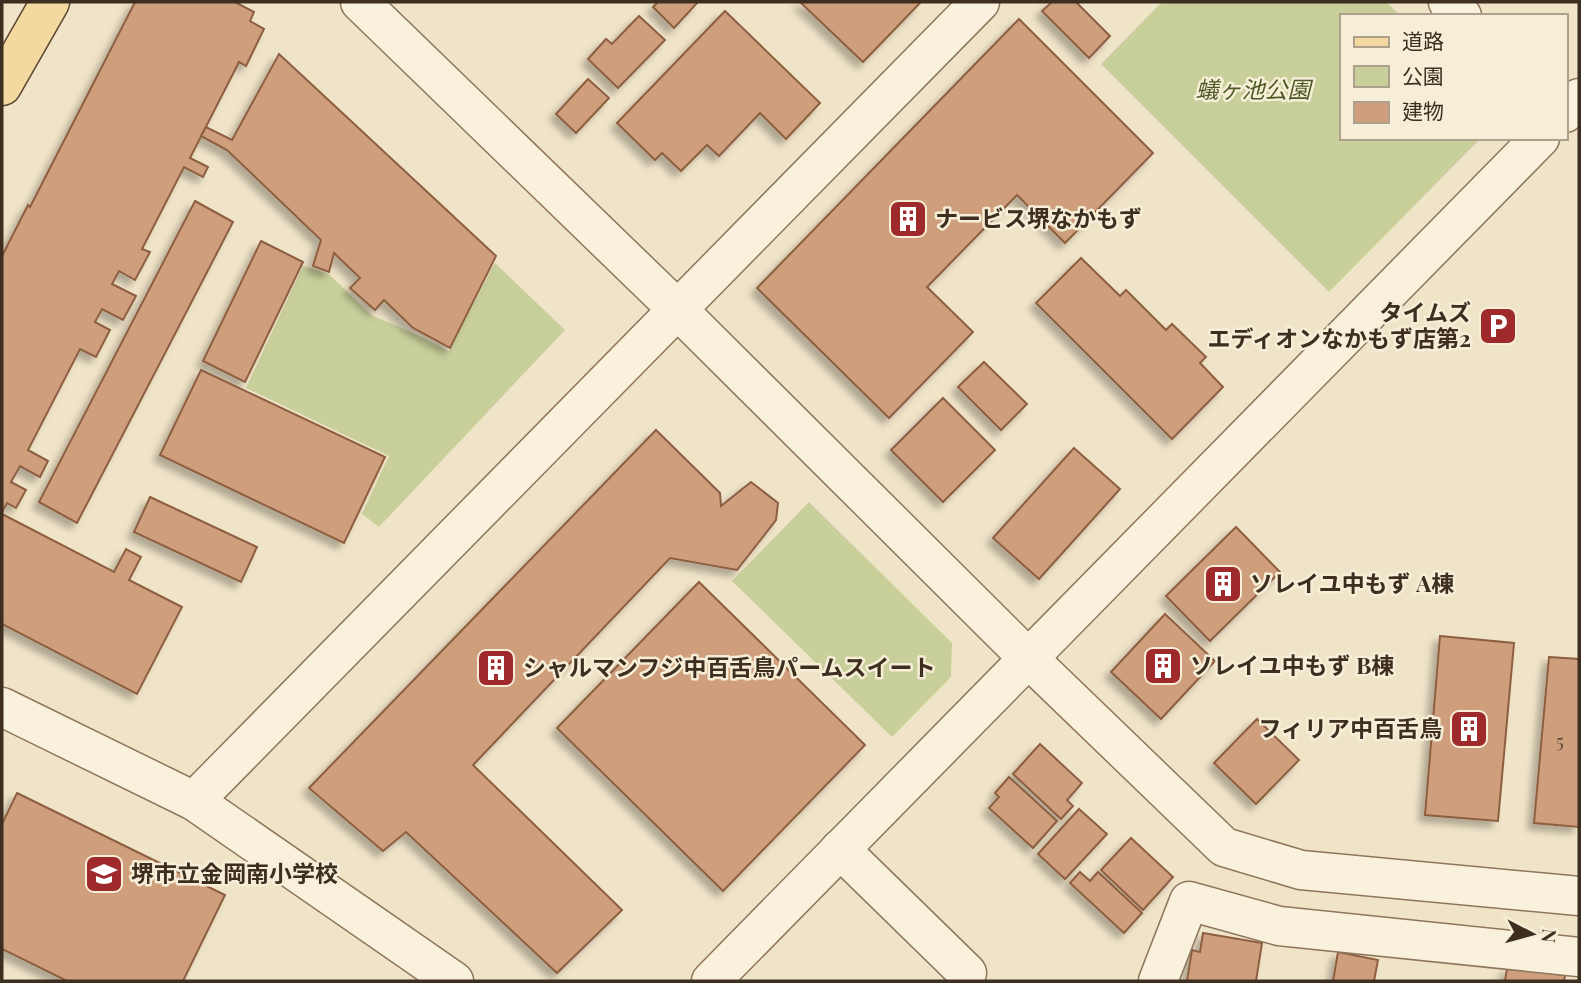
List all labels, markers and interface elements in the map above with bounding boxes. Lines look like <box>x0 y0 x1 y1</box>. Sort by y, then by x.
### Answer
legend <box>1340 14 1567 140</box>
text: 道路 <box>1402 26 1444 54</box>
text: 公園 <box>1402 61 1444 89</box>
park label: 蟻ヶ池公園 <box>1196 73 1314 104</box>
text: 建物 <box>1402 96 1444 124</box>
building icon: ナービス堺なかもず <box>887 198 929 240</box>
place label: ナービス堺なかもず <box>935 202 1142 233</box>
place label: タイムズ エディオンなかもず店第2 <box>1208 296 1471 353</box>
parking icon: タイムズ エディオンなかもず店第2 <box>1477 305 1519 347</box>
building icon: ソレイユ中もず A棟 <box>1202 563 1244 605</box>
place label: ソレイユ中もず A棟 <box>1250 567 1454 598</box>
building icon: ソレイユ中もず B棟 <box>1142 645 1184 687</box>
building icon: シャルマンフジ中百舌鳥パームスイート <box>475 647 517 689</box>
place label: ソレイユ中もず B棟 <box>1190 649 1394 680</box>
place label: シャルマンフジ中百舌鳥パームスイート <box>523 651 936 682</box>
building icon: フィリア中百舌鳥 <box>1448 708 1490 750</box>
place label: フィリア中百舌鳥 <box>1258 712 1442 743</box>
house number: 5 <box>1556 727 1564 753</box>
school or university icon: 堺市立金岡南小学校 <box>83 853 125 895</box>
place label: 堺市立金岡南小学校 <box>131 857 338 888</box>
north arrow <box>1497 899 1567 969</box>
text: N <box>1536 928 1564 944</box>

